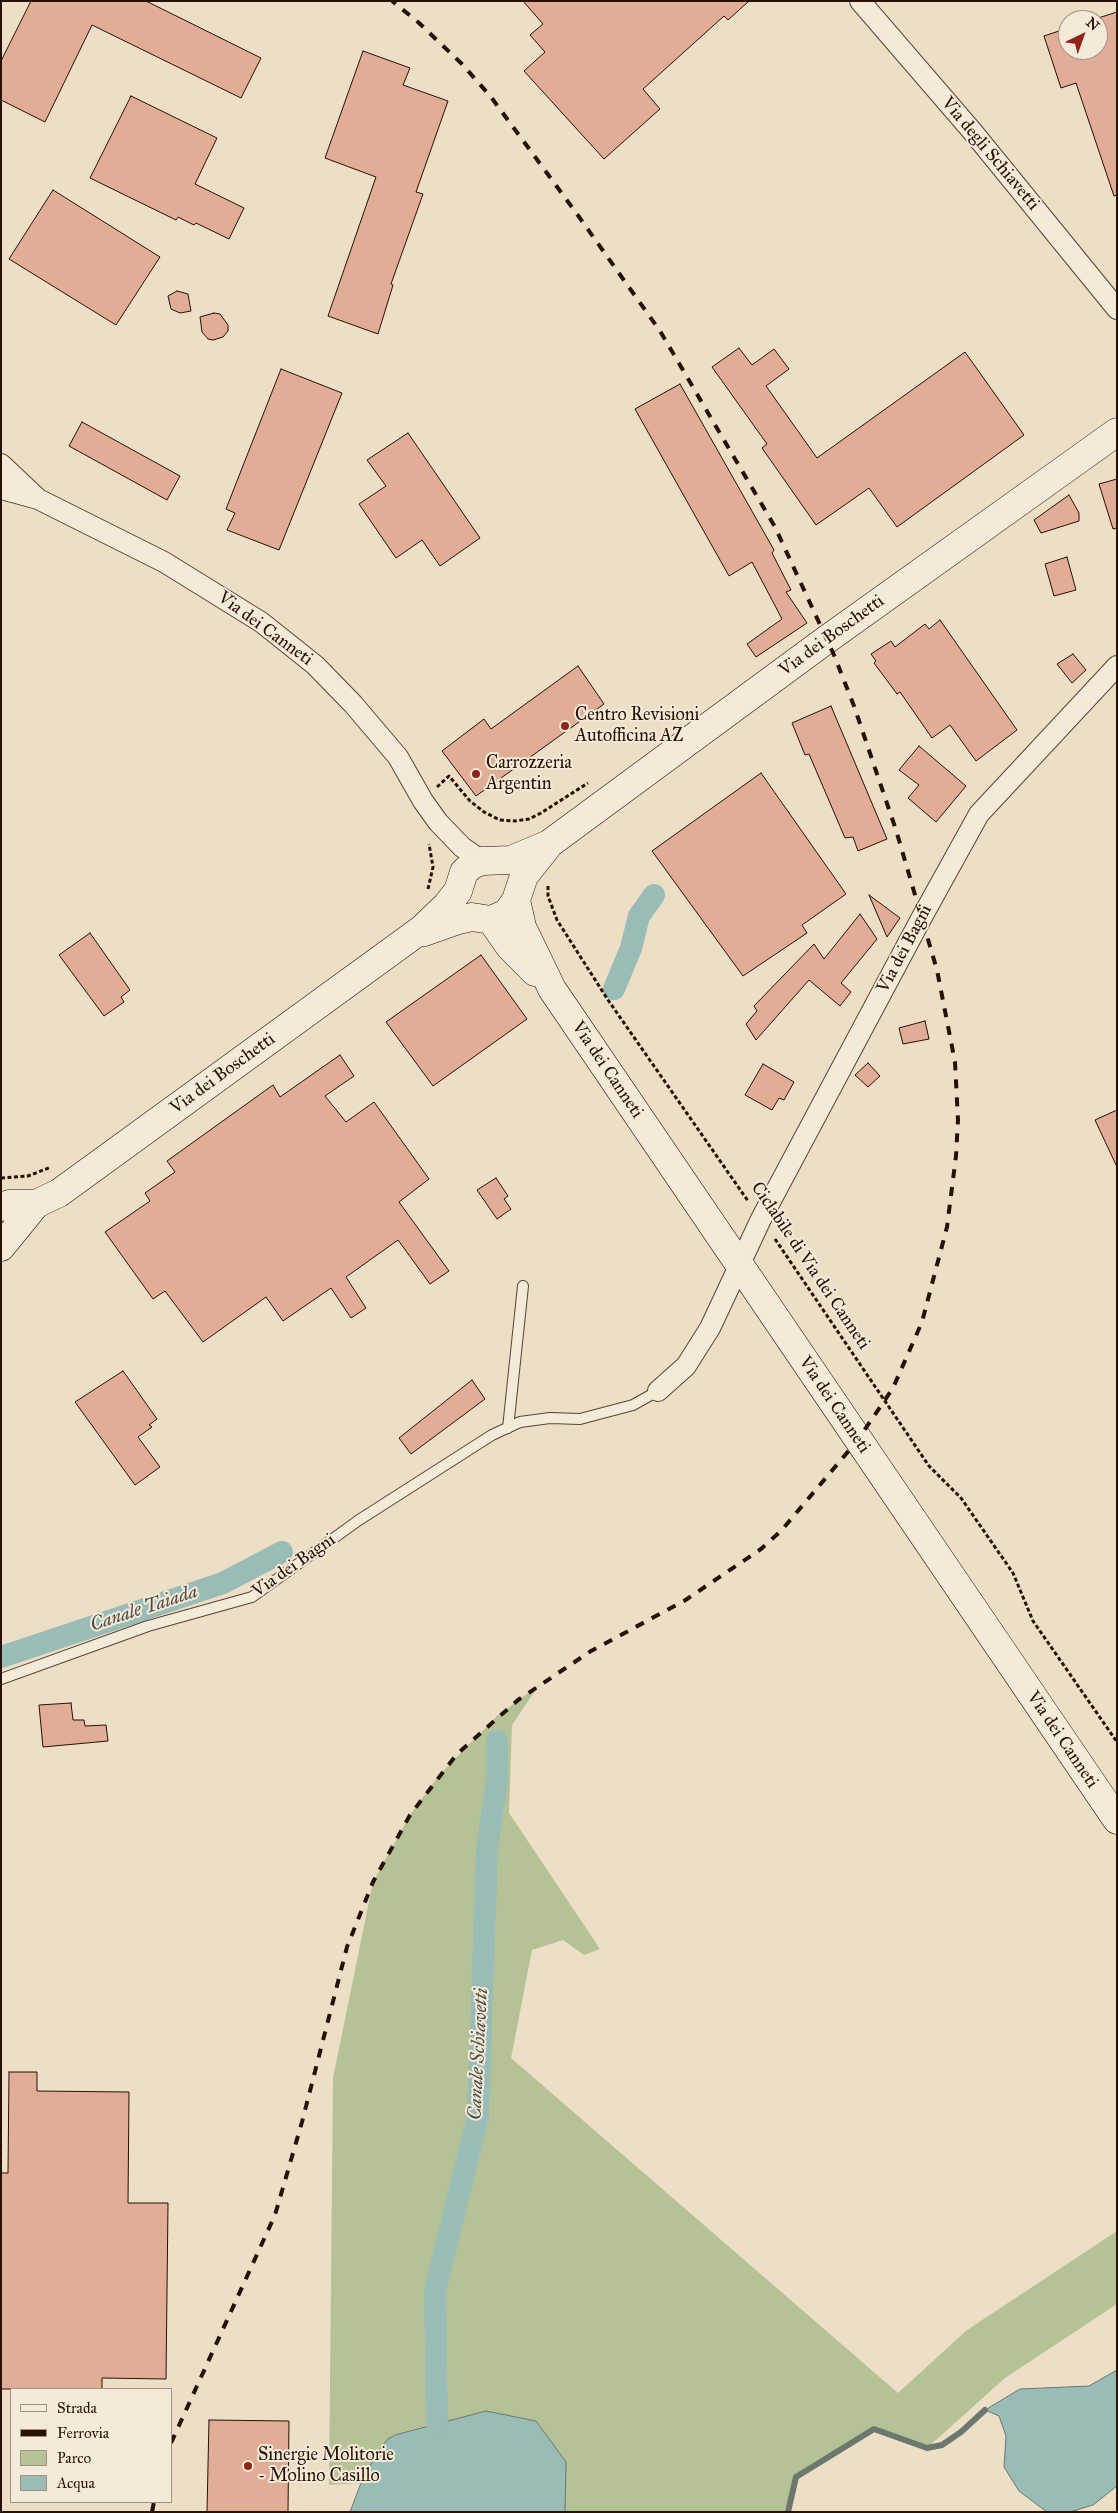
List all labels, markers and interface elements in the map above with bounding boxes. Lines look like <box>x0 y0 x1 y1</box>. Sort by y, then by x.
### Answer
north arrow <box>1058 10 1108 60</box>
text: N <box>1083 14 1103 35</box>
street label: Via degli Schiavetti <box>936 93 1044 215</box>
street label: Via dei Canneti <box>213 587 317 671</box>
street label: Via dei Boschetti <box>775 591 889 681</box>
place label: Centro Revisioni Autofficina AZ <box>575 705 699 748</box>
marker: Centro Revisioni Autofficina AZ <box>559 720 571 732</box>
place label: Carrozzeria Argentin <box>486 753 572 796</box>
marker: Carrozzeria Argentin <box>470 768 482 780</box>
street label: Via dei Bagni <box>873 901 937 997</box>
street label: Via dei Canneti <box>567 1017 647 1123</box>
street label: Via dei Boschetti <box>166 1029 280 1119</box>
street label: Ciclabile di Via dei Canneti <box>746 1178 874 1354</box>
street label: Via dei Canneti <box>794 1352 874 1458</box>
street label: Via dei Bagni <box>248 1529 340 1603</box>
water label: Canale Taiada <box>87 1581 201 1637</box>
street label: Via dei Canneti <box>1022 1687 1102 1793</box>
water label: Canale Schiavetti <box>464 1987 494 2121</box>
legend <box>10 2388 172 2503</box>
text: Strada <box>57 2399 97 2417</box>
text: Ferrovia <box>57 2424 109 2442</box>
place label: Sinergie Molitorie - Molino Casillo <box>258 2445 394 2488</box>
text: Parco <box>57 2449 91 2467</box>
marker: Sinergie Molitorie - Molino Casillo <box>242 2460 254 2472</box>
text: Acqua <box>57 2474 95 2492</box>

